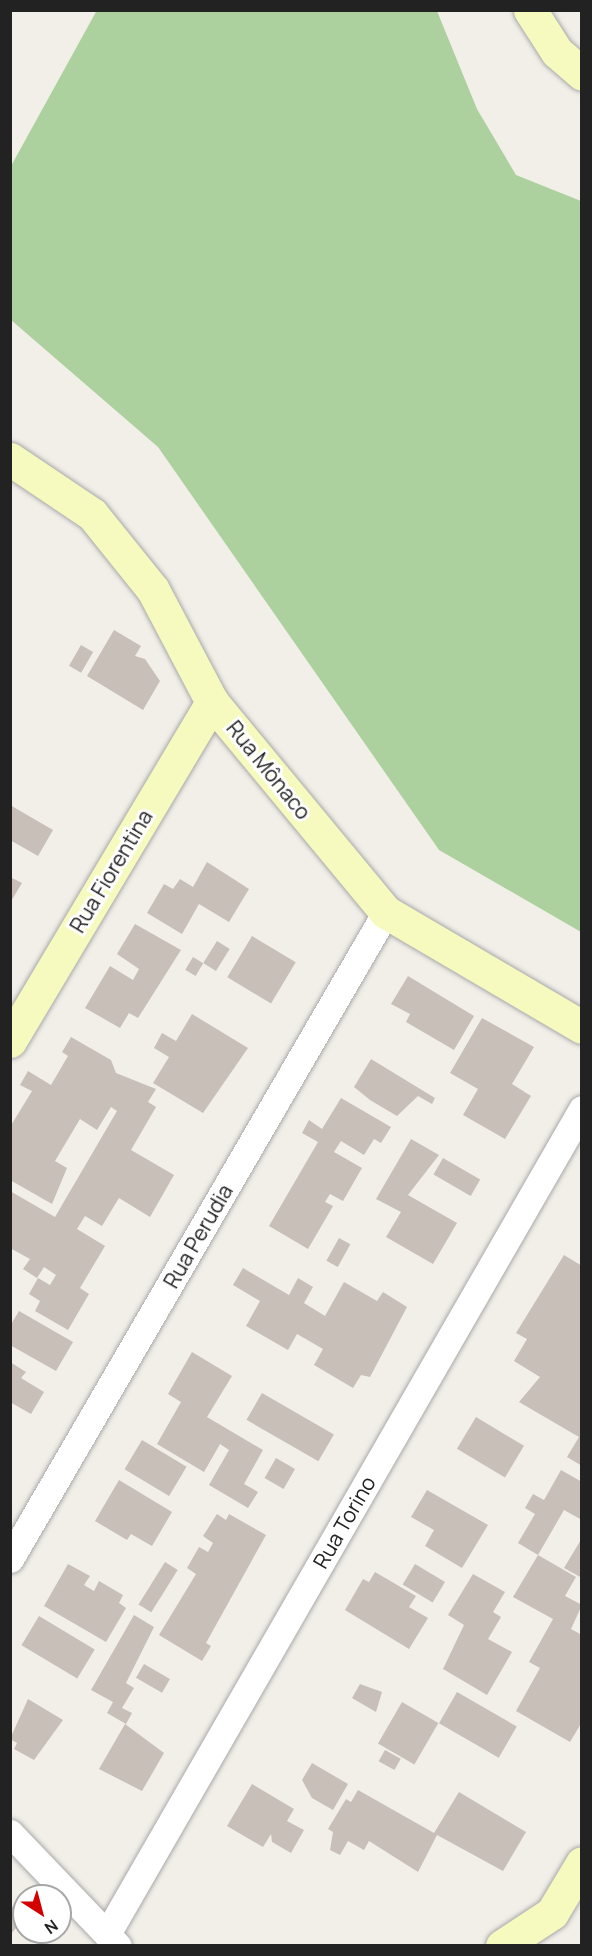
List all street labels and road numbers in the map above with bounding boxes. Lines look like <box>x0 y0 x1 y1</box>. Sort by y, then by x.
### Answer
street label: Rua Mônaco <box>222 716 316 824</box>
street label: Rua Fiorentina <box>64 805 158 937</box>
street label: Rua Perudia <box>158 1180 238 1292</box>
street label: Rua Torino <box>308 1471 380 1573</box>

